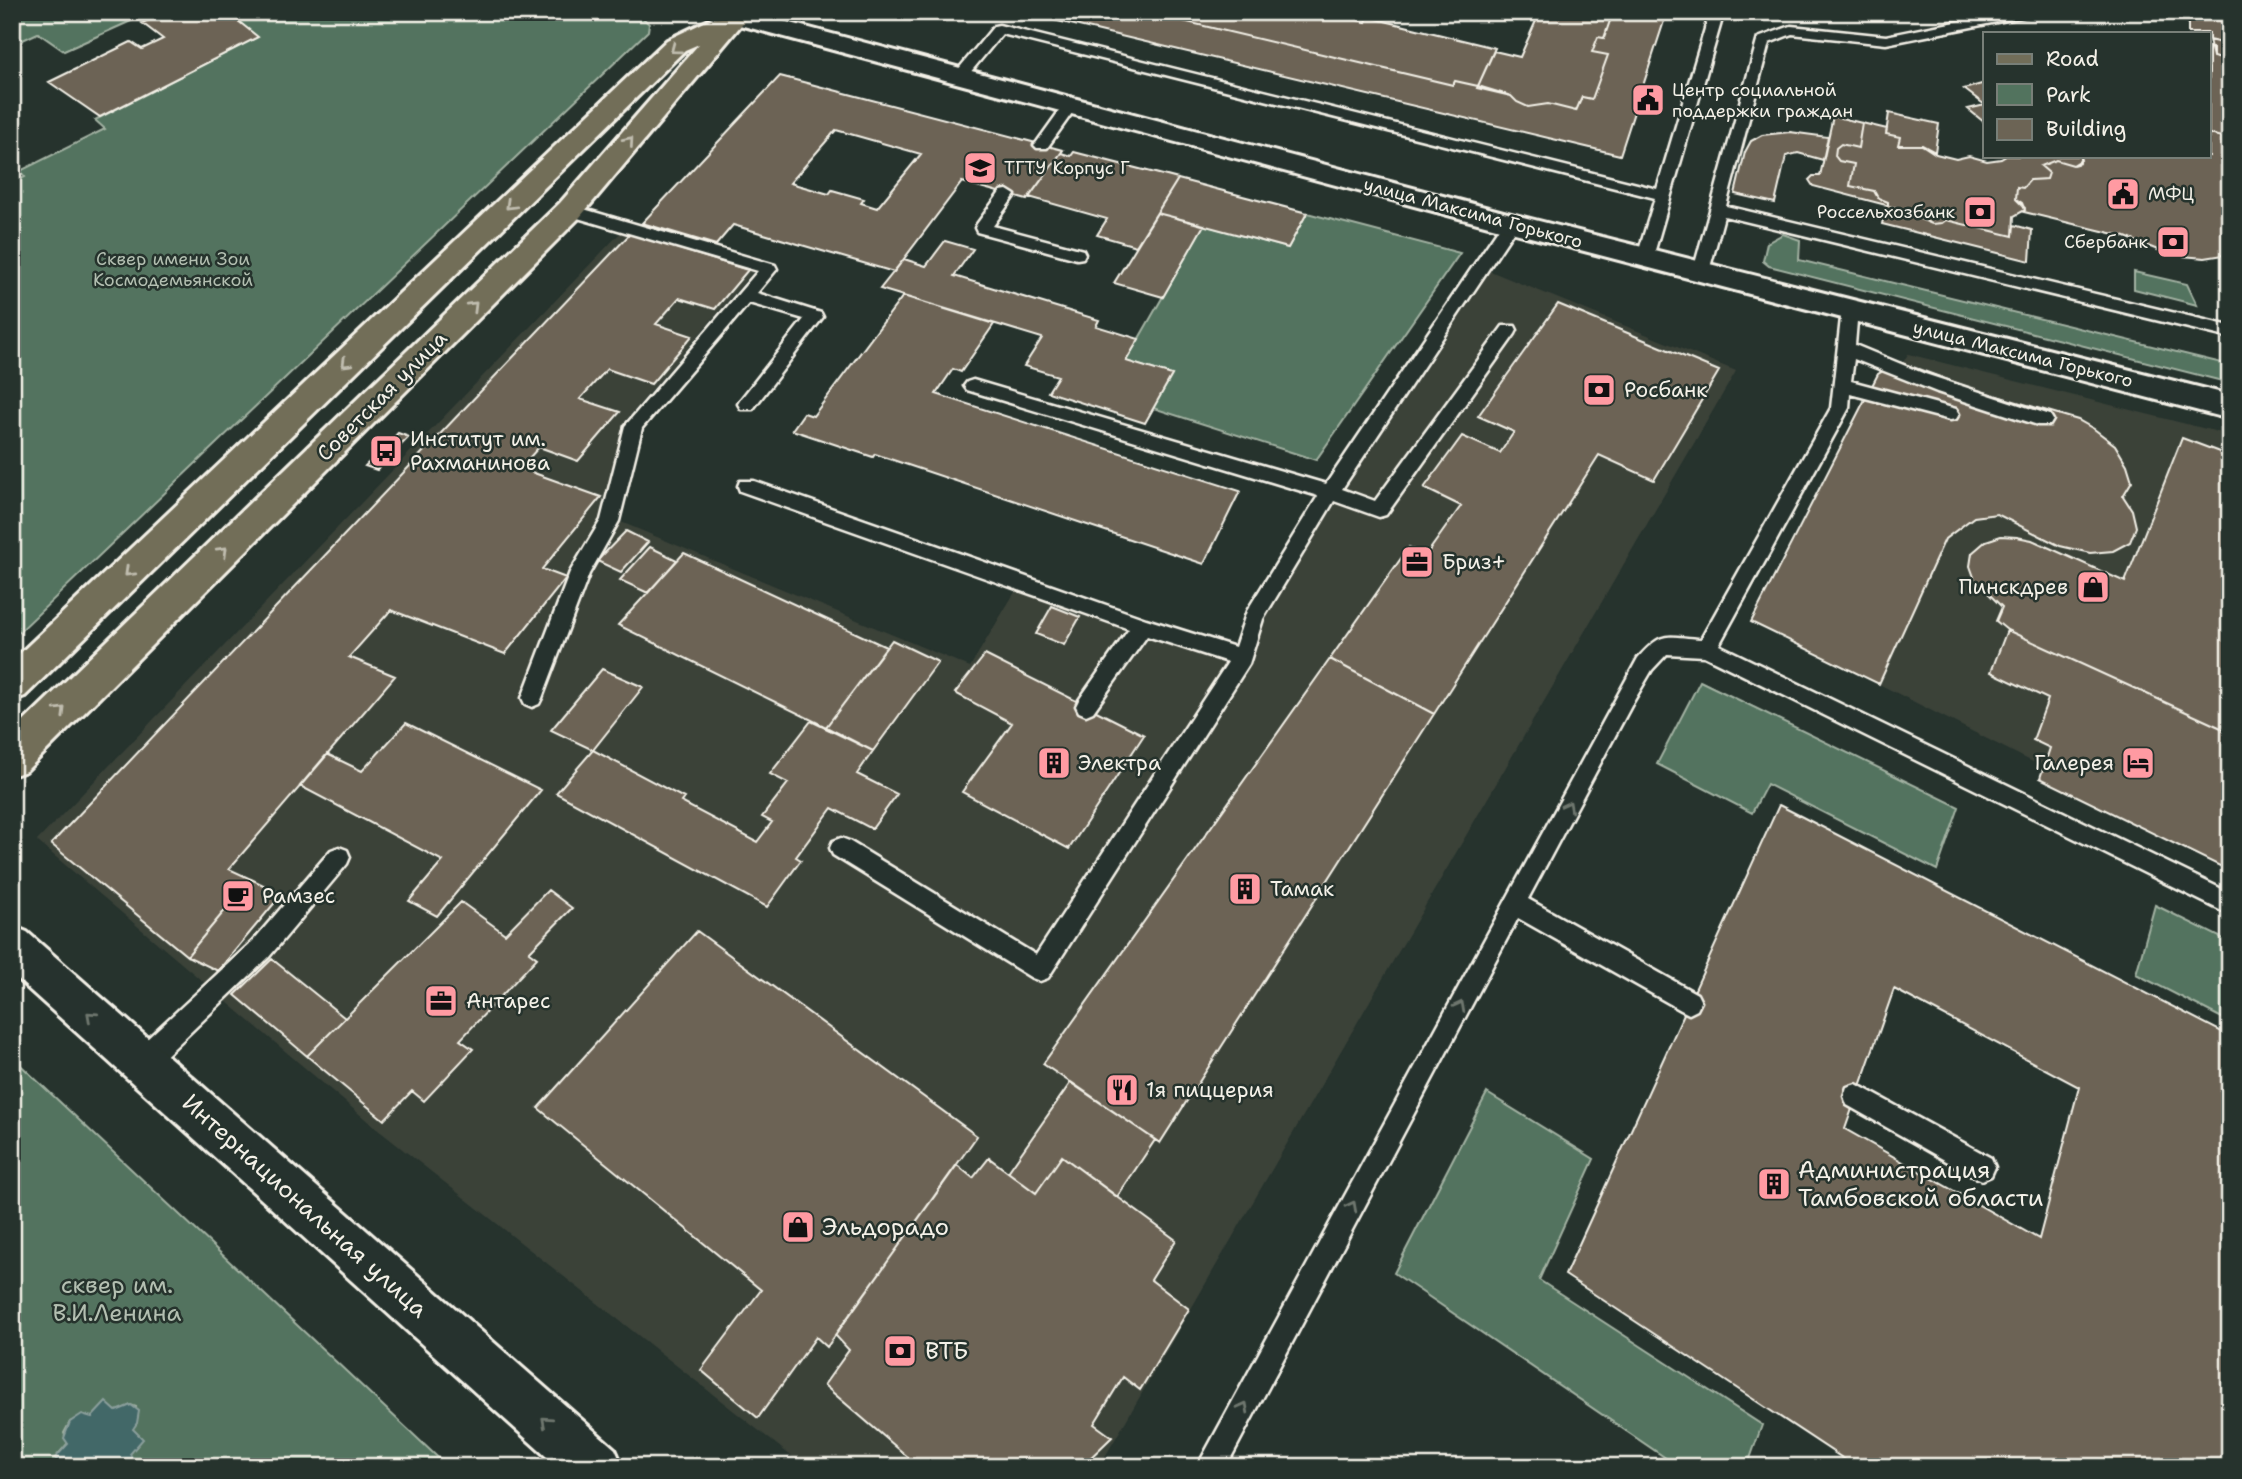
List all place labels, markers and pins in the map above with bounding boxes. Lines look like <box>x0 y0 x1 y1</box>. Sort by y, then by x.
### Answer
place label: Центр социальной поддержки граждан <box>1672 78 1853 123</box>
public building icon: Центр социальной поддержки граждан <box>1629 81 1667 119</box>
school or university icon: ТГТУ Корпус Г <box>961 149 999 187</box>
place label: ТГТУ Корпус Г <box>1004 156 1130 180</box>
public building icon: МФЦ <box>2104 175 2142 213</box>
place label: МФЦ <box>2148 182 2194 206</box>
bank icon: Россельхозбанк <box>1961 193 1999 231</box>
place label: Россельхозбанк <box>1817 200 1955 224</box>
bank icon: Сбербанк <box>2154 223 2192 261</box>
place label: Сбербанк <box>2064 230 2148 254</box>
bank icon: Росбанк <box>1580 371 1618 409</box>
place label: Росбанк <box>1624 376 1707 404</box>
place label: Институт им. Рахманинова <box>410 425 550 477</box>
bus stop icon: Институт им. Рахманинова <box>367 432 405 470</box>
office icon: Бриз+ <box>1398 543 1436 581</box>
place label: Бриз+ <box>1442 548 1506 576</box>
shop icon: Пинскдрев <box>2074 568 2112 606</box>
place label: Пинскдрев <box>1959 573 2068 601</box>
building icon: Электра <box>1035 744 1073 782</box>
hotel icon: Галерея <box>2119 744 2157 782</box>
place label: Электра <box>1078 749 1161 777</box>
place label: Галерея <box>2034 749 2114 777</box>
building icon: Тамак <box>1226 870 1264 908</box>
place label: Тамак <box>1270 875 1334 903</box>
cafe icon: Рамзес <box>219 877 257 915</box>
place label: Рамзес <box>262 882 335 910</box>
office icon: Антарес <box>422 982 460 1020</box>
place label: Антарес <box>466 987 551 1015</box>
restaurant icon: 1я пиццерия <box>1103 1071 1141 1109</box>
place label: 1я пиццерия <box>1146 1076 1274 1104</box>
place label: Администрация Тамбовской области <box>1798 1154 2044 1214</box>
building icon: Администрация Тамбовской области <box>1755 1165 1793 1203</box>
shop icon: Эльдорадо <box>779 1208 817 1246</box>
place label: Эльдорадо <box>822 1211 949 1243</box>
bank icon: ВТБ <box>881 1332 919 1370</box>
place label: ВТБ <box>925 1335 969 1367</box>

